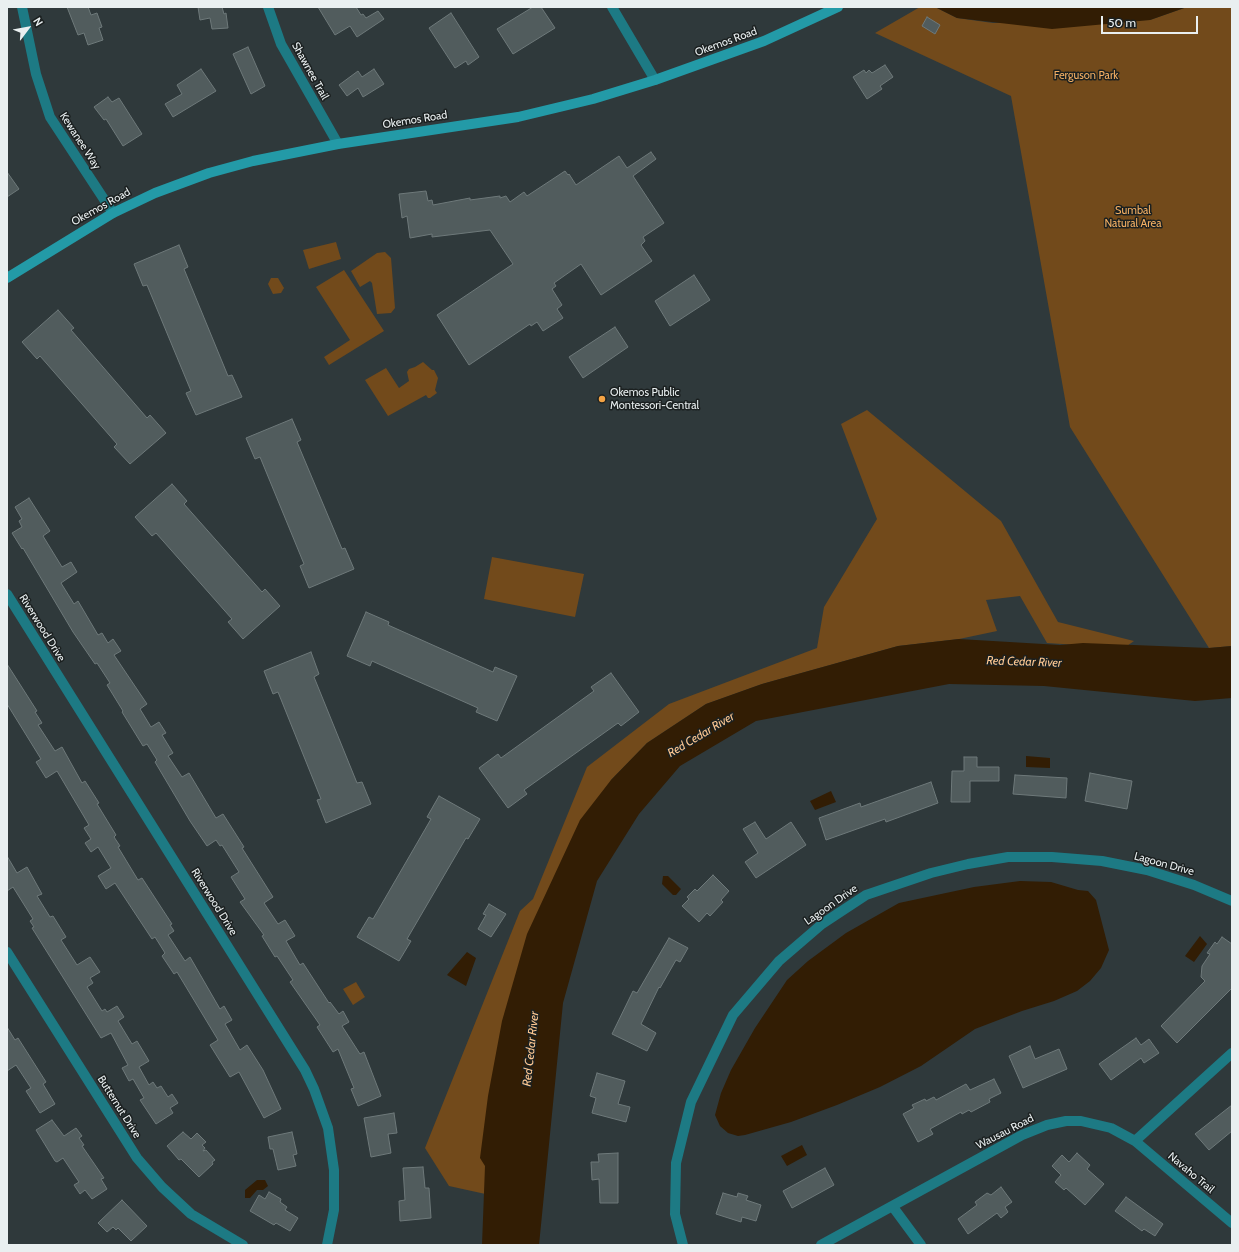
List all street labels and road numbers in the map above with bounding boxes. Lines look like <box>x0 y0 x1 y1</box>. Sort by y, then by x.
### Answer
street label: Okemos Road <box>693 25 759 59</box>
street label: Shawnee Trail <box>289 40 331 102</box>
street label: Okemos Road <box>382 108 448 132</box>
street label: Kewanee Way <box>57 110 103 172</box>
street label: Okemos Road <box>69 185 133 229</box>
street label: Riverwood Drive <box>16 592 68 664</box>
street label: Lagoon Drive <box>1133 850 1195 878</box>
street label: Riverwood Drive <box>188 866 240 938</box>
street label: Lagoon Drive <box>802 882 860 928</box>
street label: Butternut Drive <box>94 1073 144 1141</box>
street label: Wausau Road <box>974 1112 1036 1152</box>
street label: Navaho Trail <box>1165 1150 1217 1196</box>

